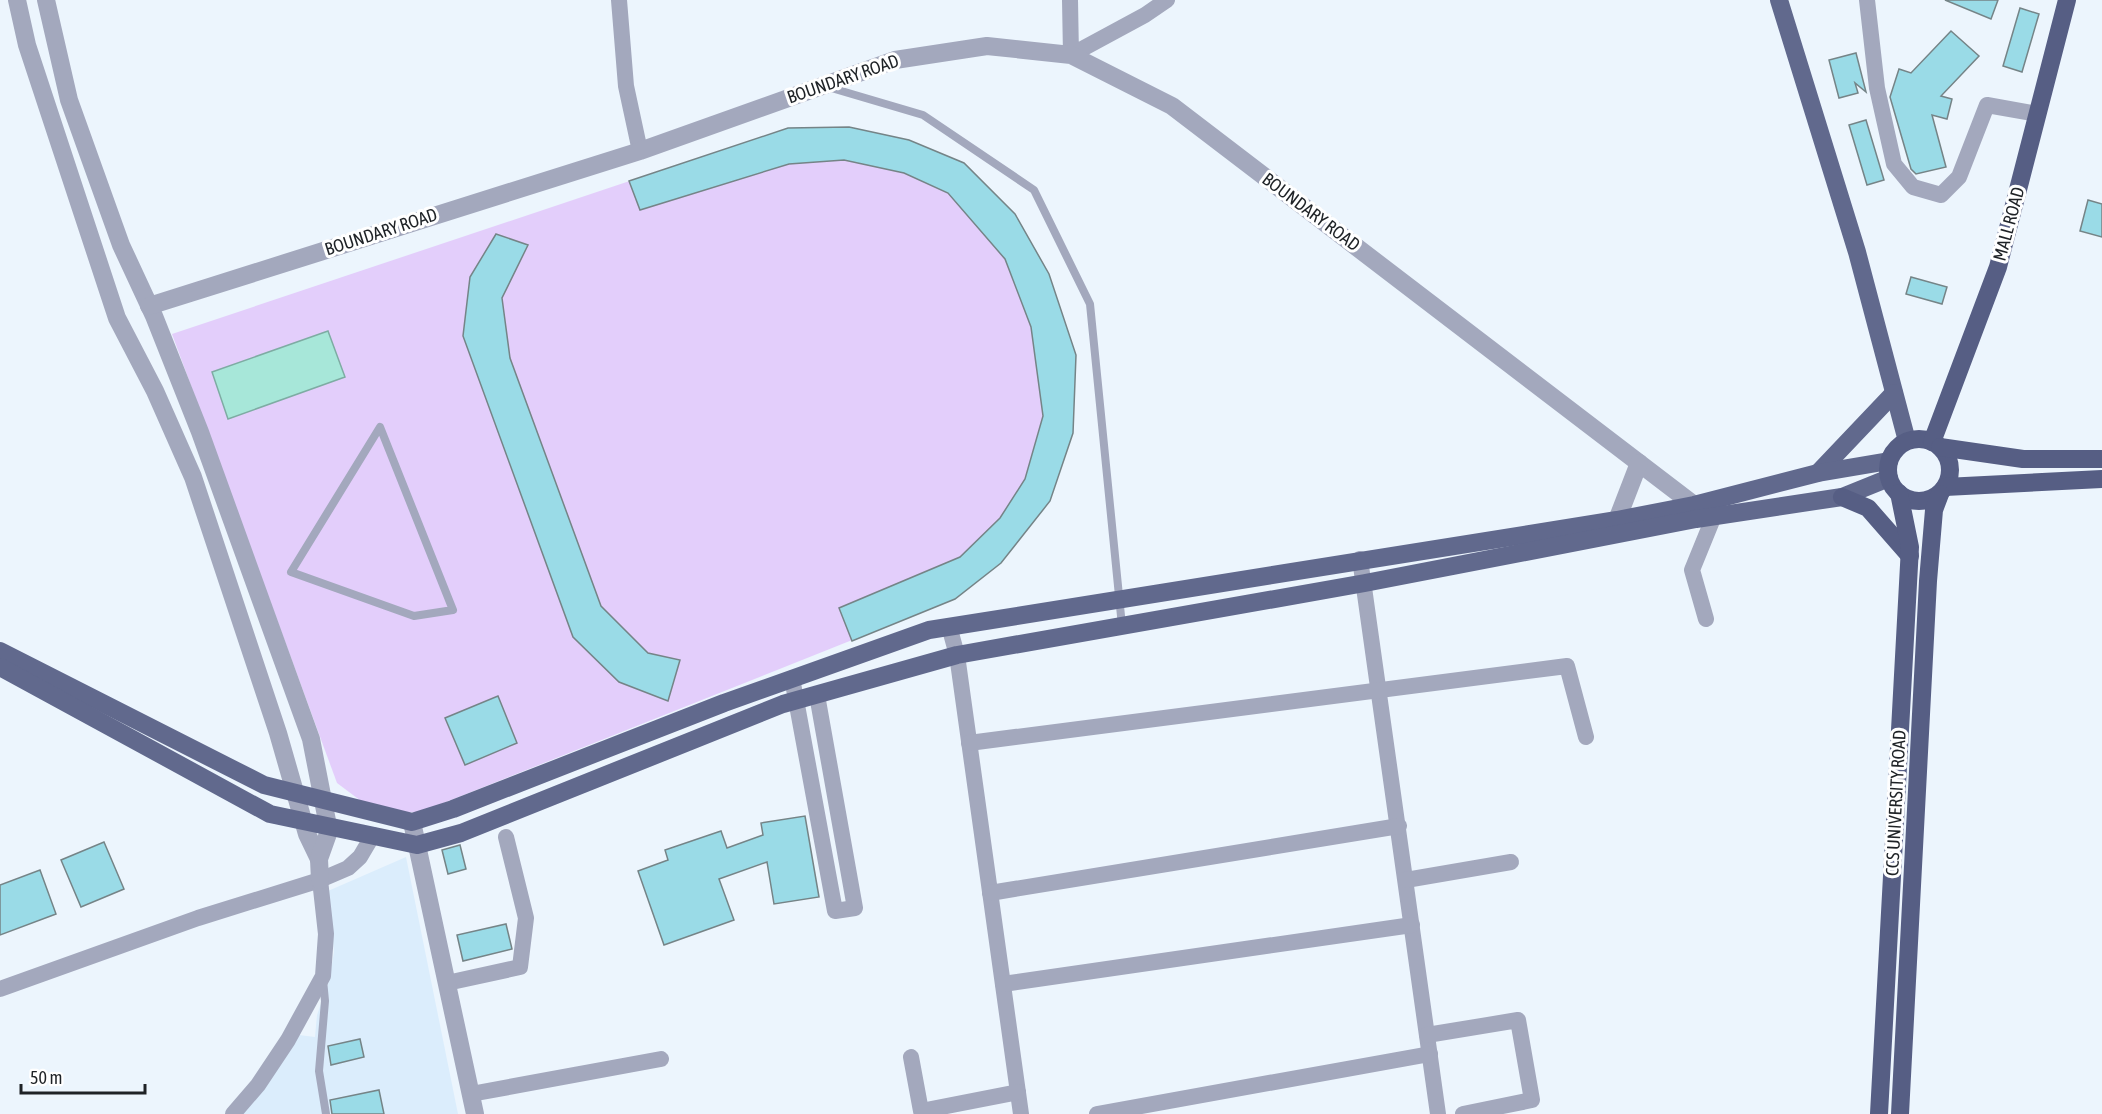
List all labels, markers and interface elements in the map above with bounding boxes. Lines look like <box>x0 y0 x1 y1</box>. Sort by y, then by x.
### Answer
street label: BOUNDARY ROAD <box>784 50 901 107</box>
street label: BOUNDARY ROAD <box>1258 168 1364 255</box>
street label: MALL ROAD <box>1989 185 2028 263</box>
street label: BOUNDARY ROAD <box>322 204 440 260</box>
street label: CCS UNIVERSITY ROAD <box>1881 730 1910 876</box>
scale bar <box>21 1057 146 1095</box>
text: 50 m <box>30 1067 62 1088</box>

